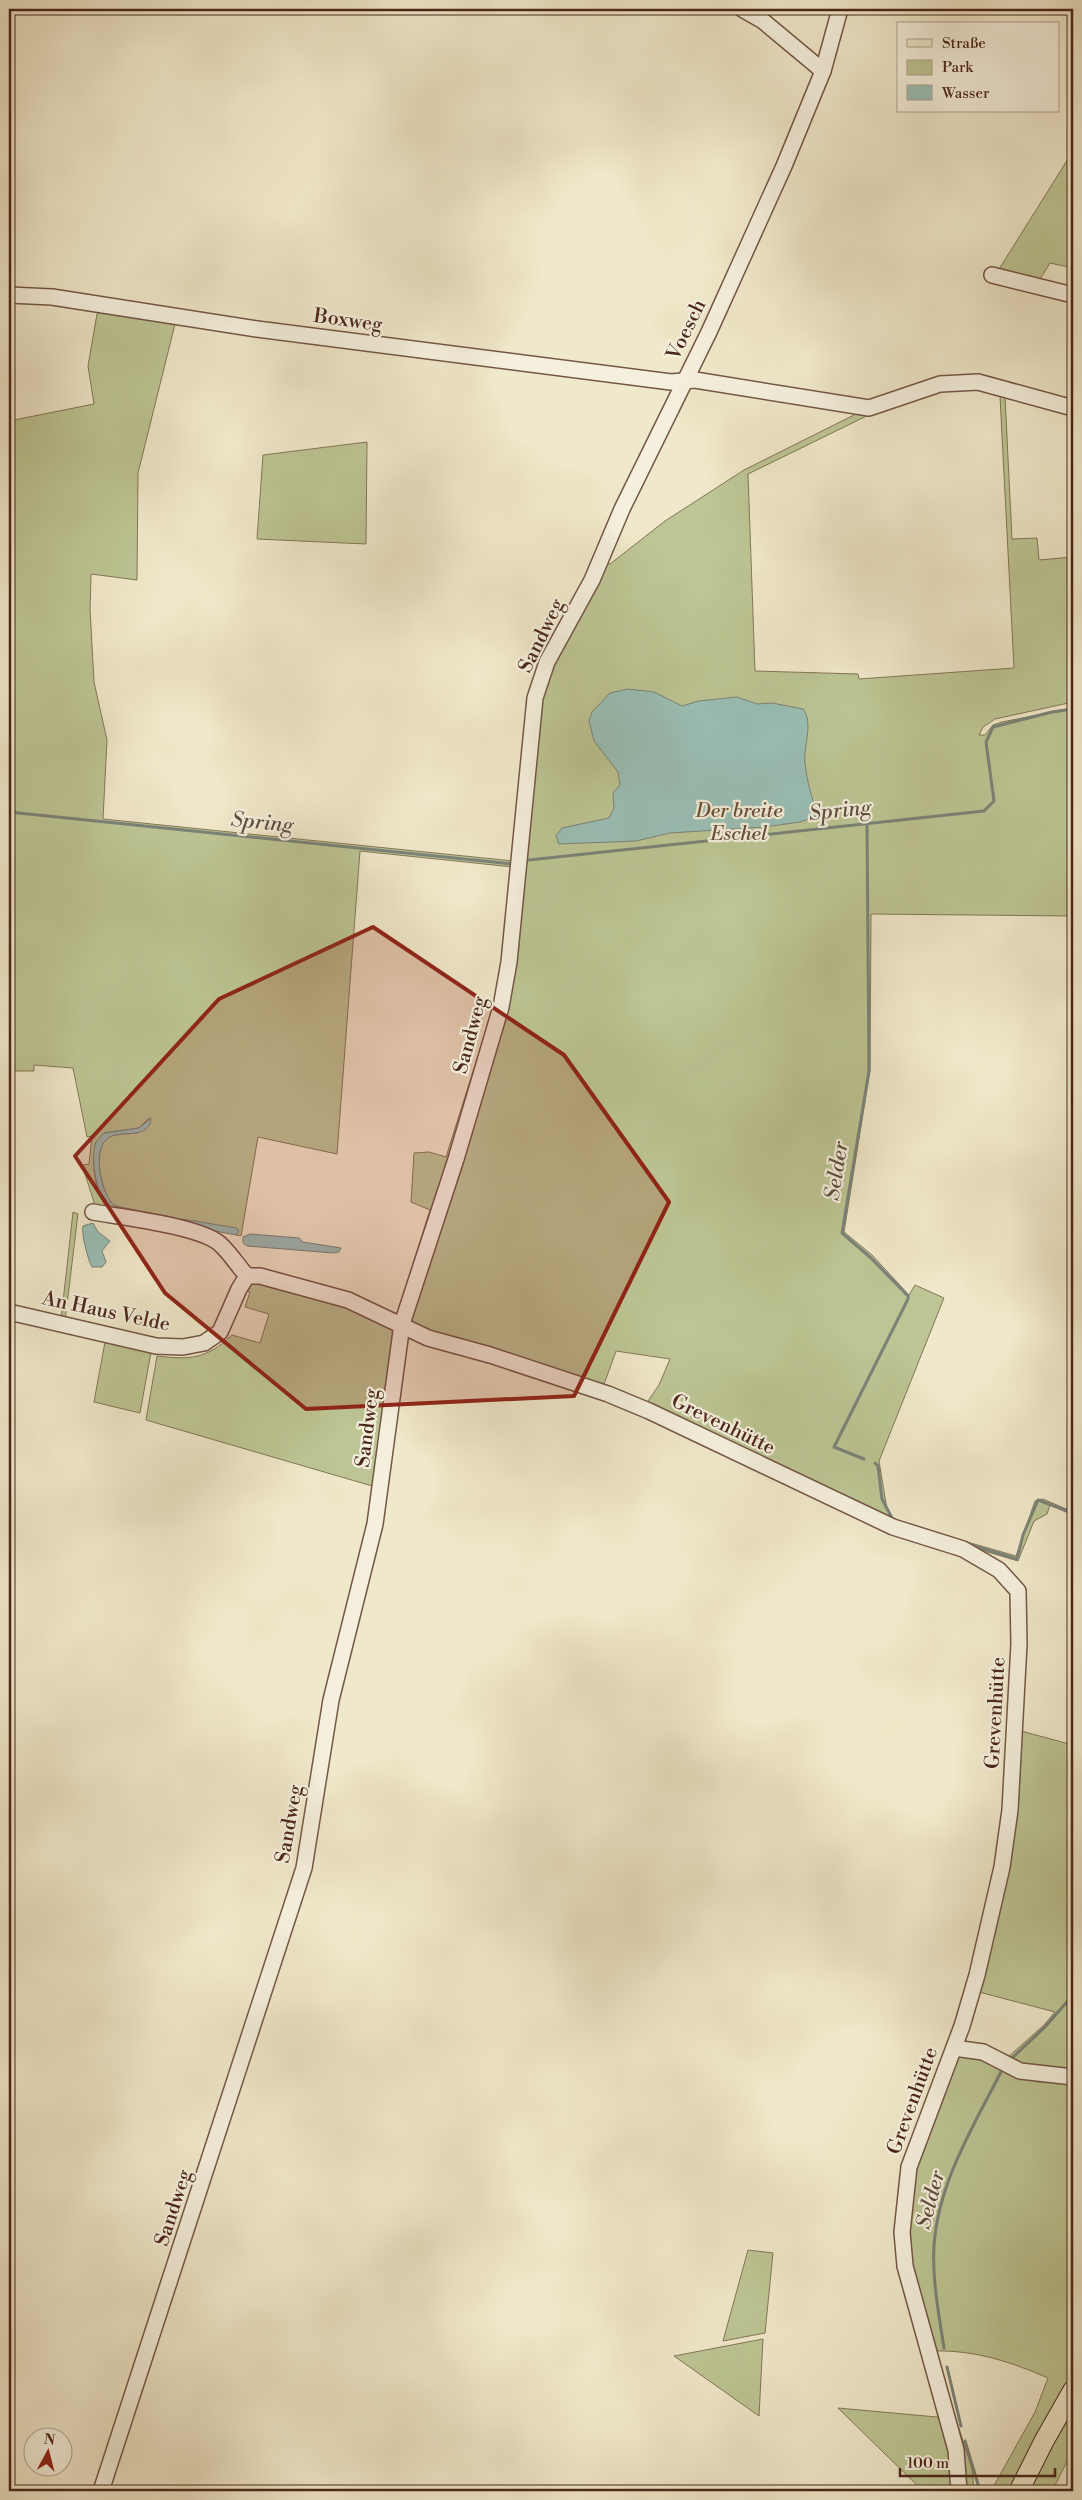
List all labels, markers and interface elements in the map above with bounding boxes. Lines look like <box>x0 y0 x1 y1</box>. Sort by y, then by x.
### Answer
legend <box>897 22 1060 112</box>
text: Straße <box>942 34 986 53</box>
text: Park <box>942 58 974 77</box>
text: Wasser <box>941 84 990 103</box>
street label: Voesch <box>661 295 712 365</box>
street label: Boxweg <box>311 304 385 338</box>
street label: Sandweg <box>513 594 571 677</box>
water label: Spring <box>808 795 874 827</box>
park label: Der breite Eschel <box>695 799 783 847</box>
water label: Spring <box>230 807 296 839</box>
street label: Sandweg <box>449 993 493 1077</box>
water label: Selder <box>820 1139 855 1202</box>
street label: An Haus Velde <box>39 1286 172 1338</box>
street label: Sandweg <box>351 1387 385 1469</box>
street label: Grevenhütte <box>667 1389 779 1461</box>
street label: Grevenhütte <box>981 1656 1011 1770</box>
street label: Sandweg <box>271 1782 309 1865</box>
street label: Grevenhütte <box>882 2044 944 2158</box>
street label: Sandweg <box>150 2166 198 2250</box>
water label: Selder <box>911 2167 951 2232</box>
north arrow <box>22 2428 72 2478</box>
text: N <box>43 2430 56 2450</box>
scale bar <box>900 2445 1054 2477</box>
text: 100 m <box>907 2454 949 2473</box>

